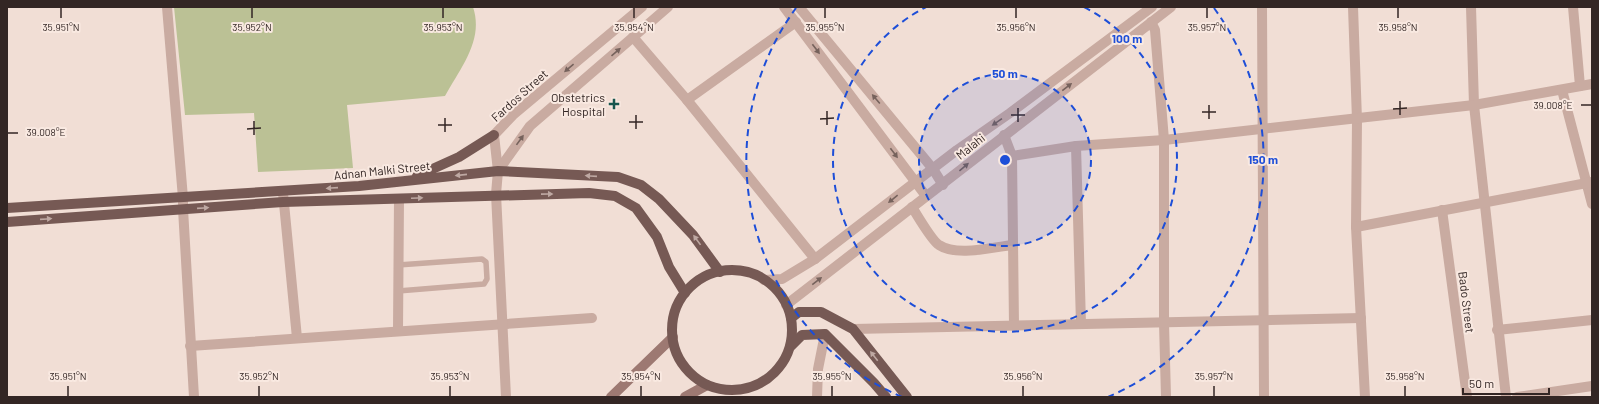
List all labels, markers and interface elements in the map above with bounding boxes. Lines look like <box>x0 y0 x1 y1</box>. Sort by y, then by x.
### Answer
text: 35.951°N <box>42 21 80 33</box>
text: 35.952°N <box>232 21 272 33</box>
text: 35.953°N <box>423 21 463 33</box>
text: 35.954°N <box>614 21 654 33</box>
text: 35.955°N <box>805 21 845 33</box>
text: 35.956°N <box>996 21 1036 33</box>
text: 35.957°N <box>1188 21 1226 33</box>
text: 35.958°N <box>1378 21 1418 33</box>
text: 100 m <box>1112 31 1142 45</box>
one-way arrow <box>812 43 821 54</box>
one-way arrow <box>611 47 621 57</box>
one-way arrow <box>564 64 575 73</box>
street label: Fardos Street <box>488 66 550 124</box>
text: 50 m <box>992 66 1018 80</box>
one-way arrow <box>1061 83 1072 92</box>
place label: Obstetrics Hospital <box>551 90 605 118</box>
one-way arrow <box>871 94 880 105</box>
marker: Obstetrics Hospital <box>608 98 620 110</box>
text: 39.008°E <box>1533 99 1573 111</box>
one-way arrow <box>992 118 1002 126</box>
text: 39.008°E <box>26 126 66 138</box>
street label: Malahi <box>953 130 987 162</box>
one-way arrow <box>516 134 525 145</box>
one-way arrow <box>890 147 899 158</box>
text: 150 m <box>1248 152 1278 166</box>
centre of rings <box>998 153 1012 167</box>
street label: Adnan Malki Street <box>333 158 431 182</box>
one-way arrow <box>959 163 970 172</box>
one-way arrow <box>455 172 467 178</box>
one-way arrow <box>585 172 597 179</box>
one-way arrow <box>326 184 338 191</box>
one-way arrow <box>541 190 553 197</box>
one-way arrow <box>411 195 424 201</box>
one-way arrow <box>887 195 898 204</box>
one-way arrow <box>197 204 209 211</box>
one-way arrow <box>40 216 52 223</box>
one-way arrow <box>693 235 701 245</box>
street label: Bado Street <box>1456 270 1478 334</box>
one-way arrow <box>811 276 822 285</box>
one-way arrow <box>869 350 878 361</box>
text: 35.951°N <box>49 370 87 382</box>
text: 35.952°N <box>239 370 279 382</box>
text: 35.953°N <box>430 370 470 382</box>
text: 35.954°N <box>621 370 661 382</box>
text: 35.955°N <box>812 370 852 382</box>
text: 35.956°N <box>1003 370 1043 382</box>
text: 35.957°N <box>1195 370 1233 382</box>
text: 35.958°N <box>1385 370 1425 382</box>
scale bar <box>1463 370 1549 396</box>
text: 50 m <box>1469 376 1494 390</box>

